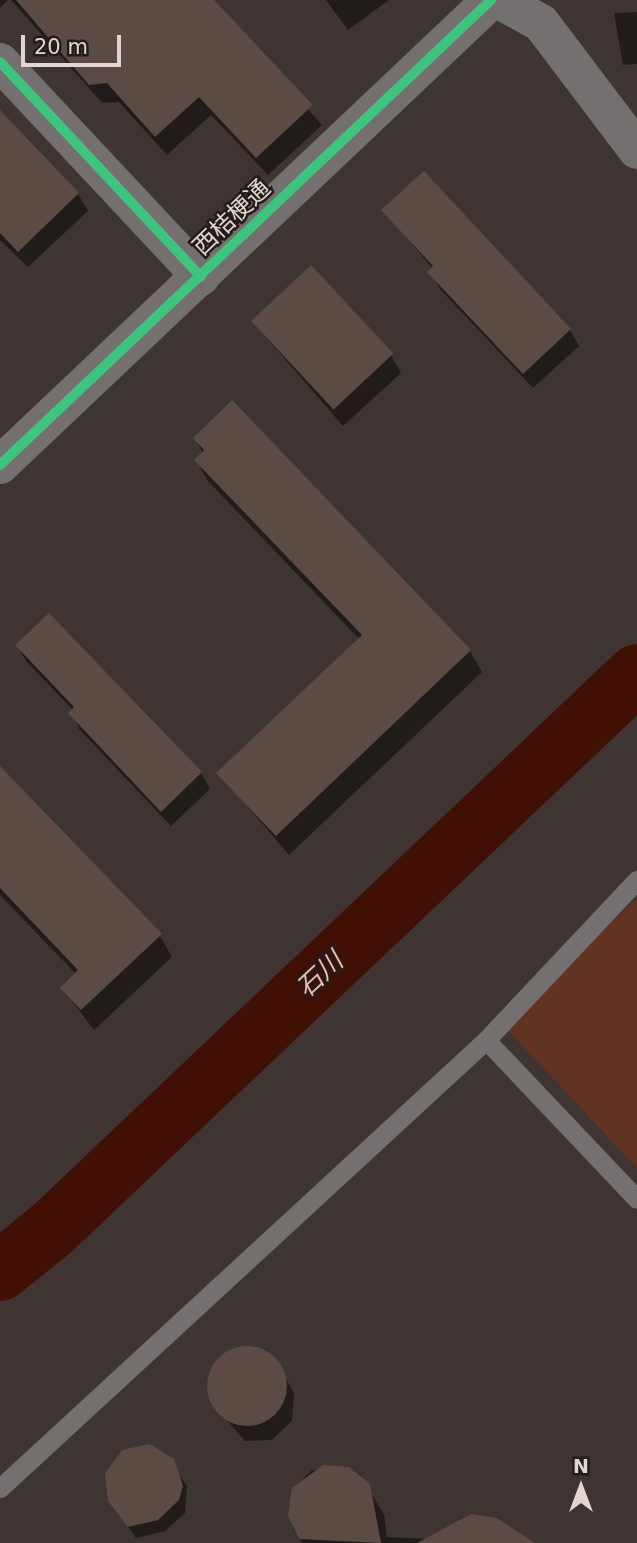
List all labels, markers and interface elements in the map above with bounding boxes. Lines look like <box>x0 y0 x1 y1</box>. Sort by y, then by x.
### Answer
scale bar <box>24 21 124 65</box>
text: 20 m <box>34 35 88 59</box>
street label: 西桔梗通 <box>187 174 277 262</box>
water label: 石川 <box>290 946 350 1004</box>
north arrow <box>546 1452 616 1522</box>
text: N <box>573 1455 589 1477</box>

